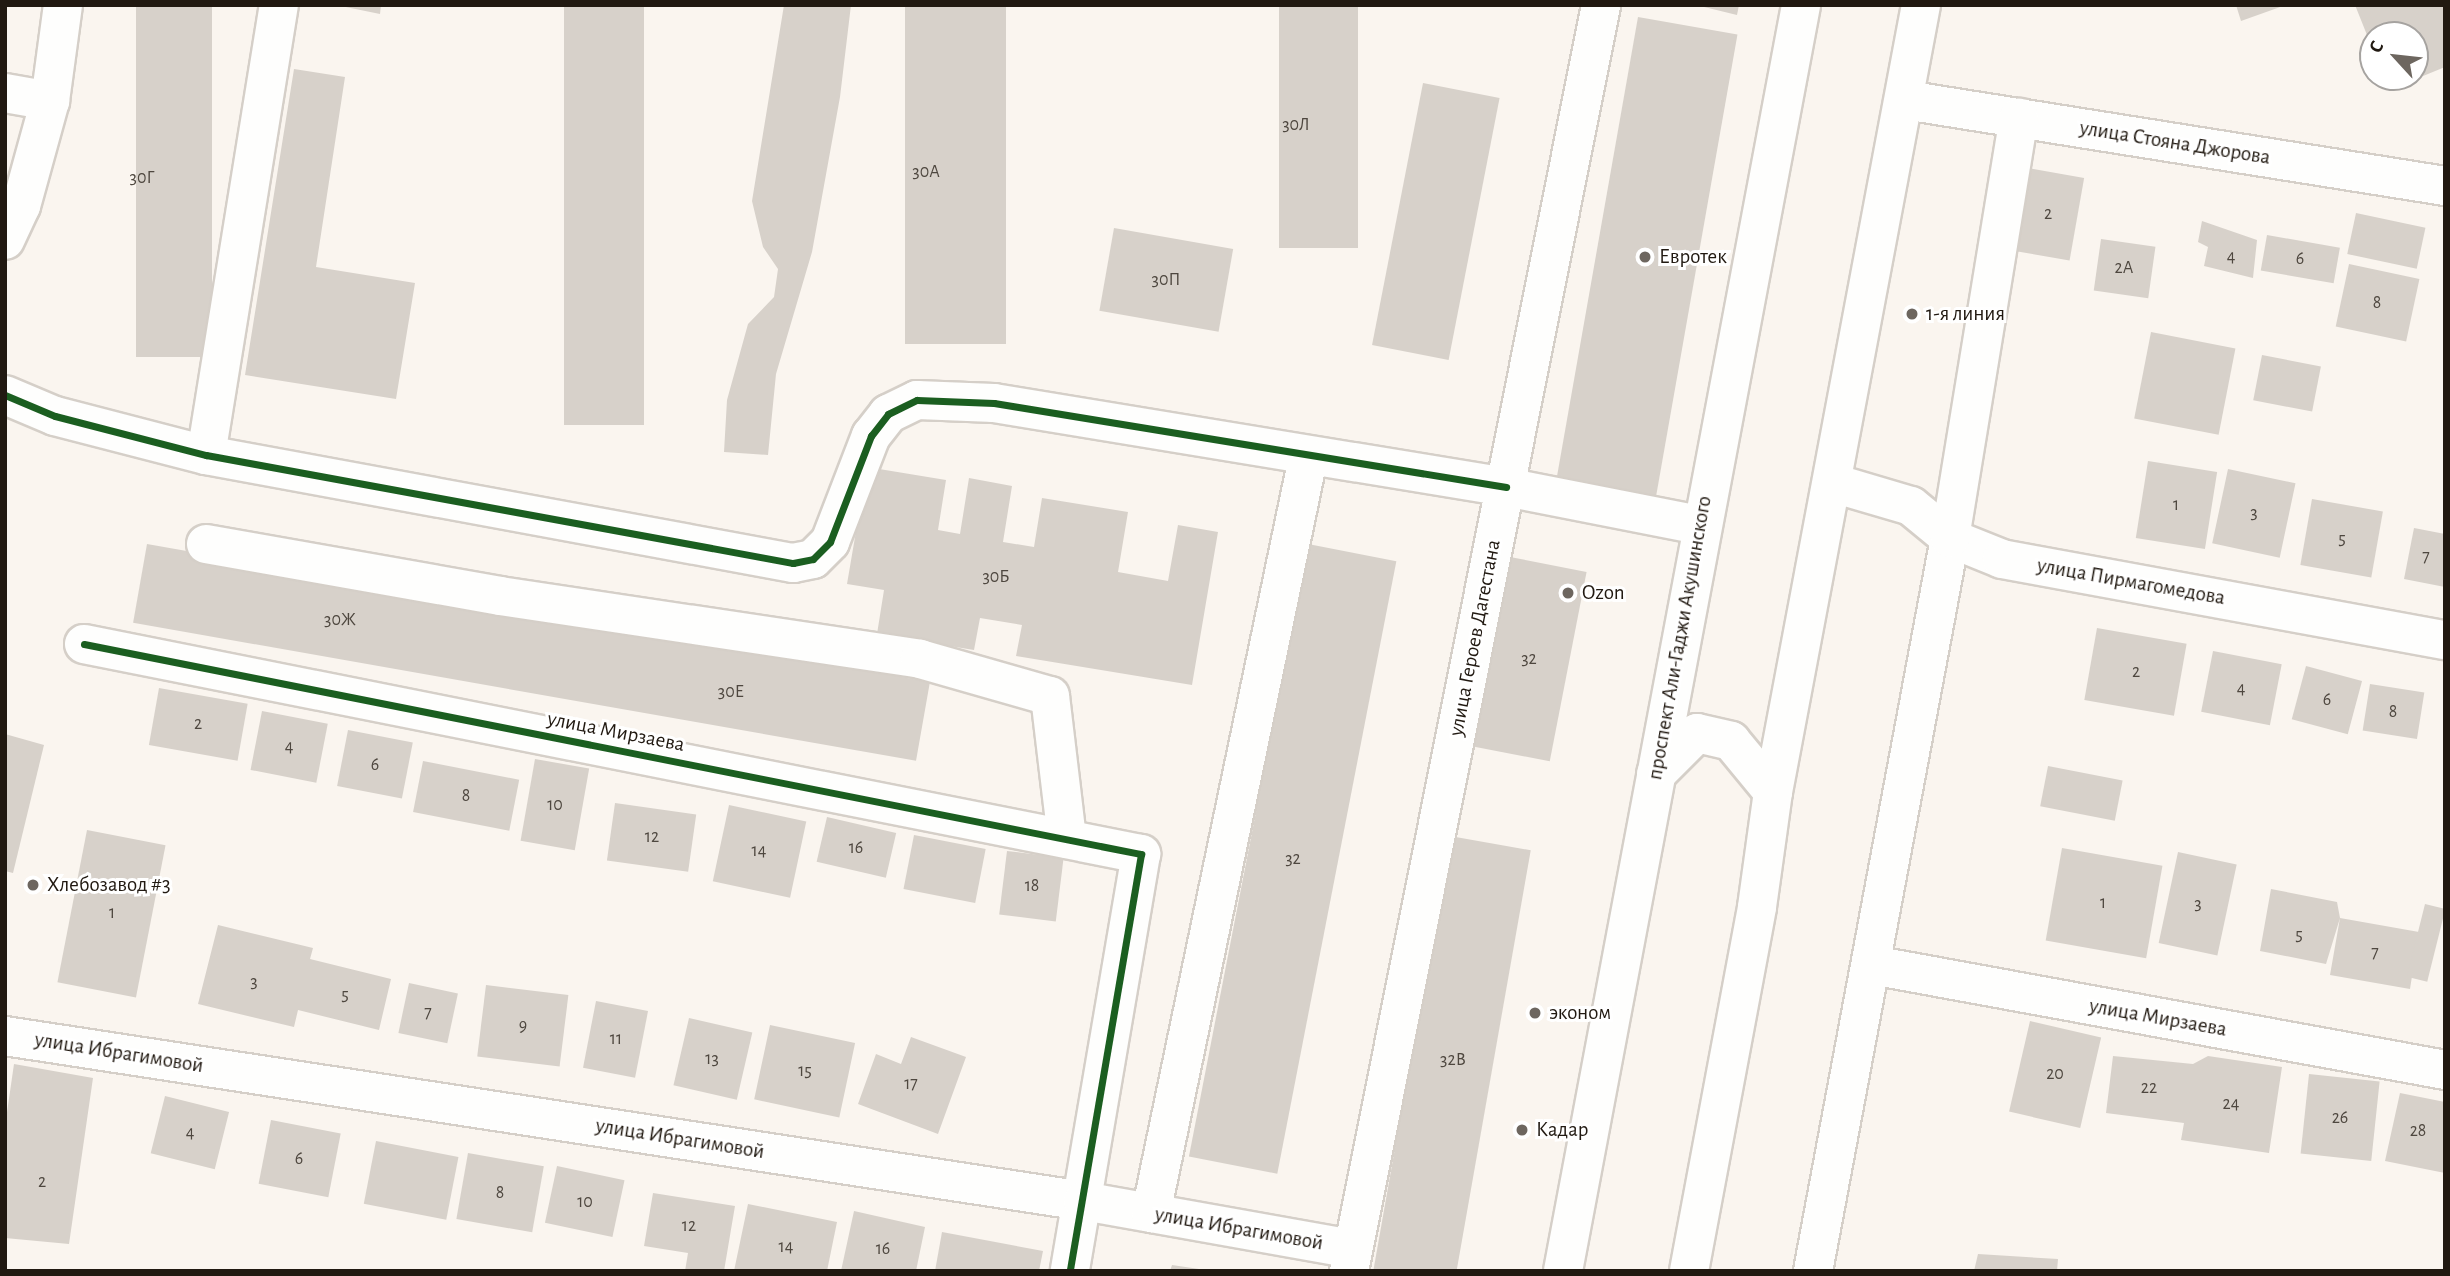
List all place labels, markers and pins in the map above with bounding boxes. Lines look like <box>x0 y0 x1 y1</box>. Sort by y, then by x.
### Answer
place label: Евротек <box>1659 244 1727 270</box>
marker: Евротек <box>1637 249 1653 265</box>
place label: 1-я линия <box>1926 301 2005 327</box>
marker: 1-я линия <box>1904 306 1920 322</box>
place label: Ozon <box>1582 580 1625 606</box>
marker: Ozon <box>1560 585 1576 601</box>
place label: Хлебозавод #3 <box>47 872 171 898</box>
marker: Хлебозавод #3 <box>25 877 41 893</box>
place label: эконом <box>1549 1000 1611 1026</box>
marker: эконом <box>1527 1005 1543 1021</box>
place label: Кадар <box>1536 1117 1588 1143</box>
marker: Кадар <box>1514 1122 1530 1138</box>

